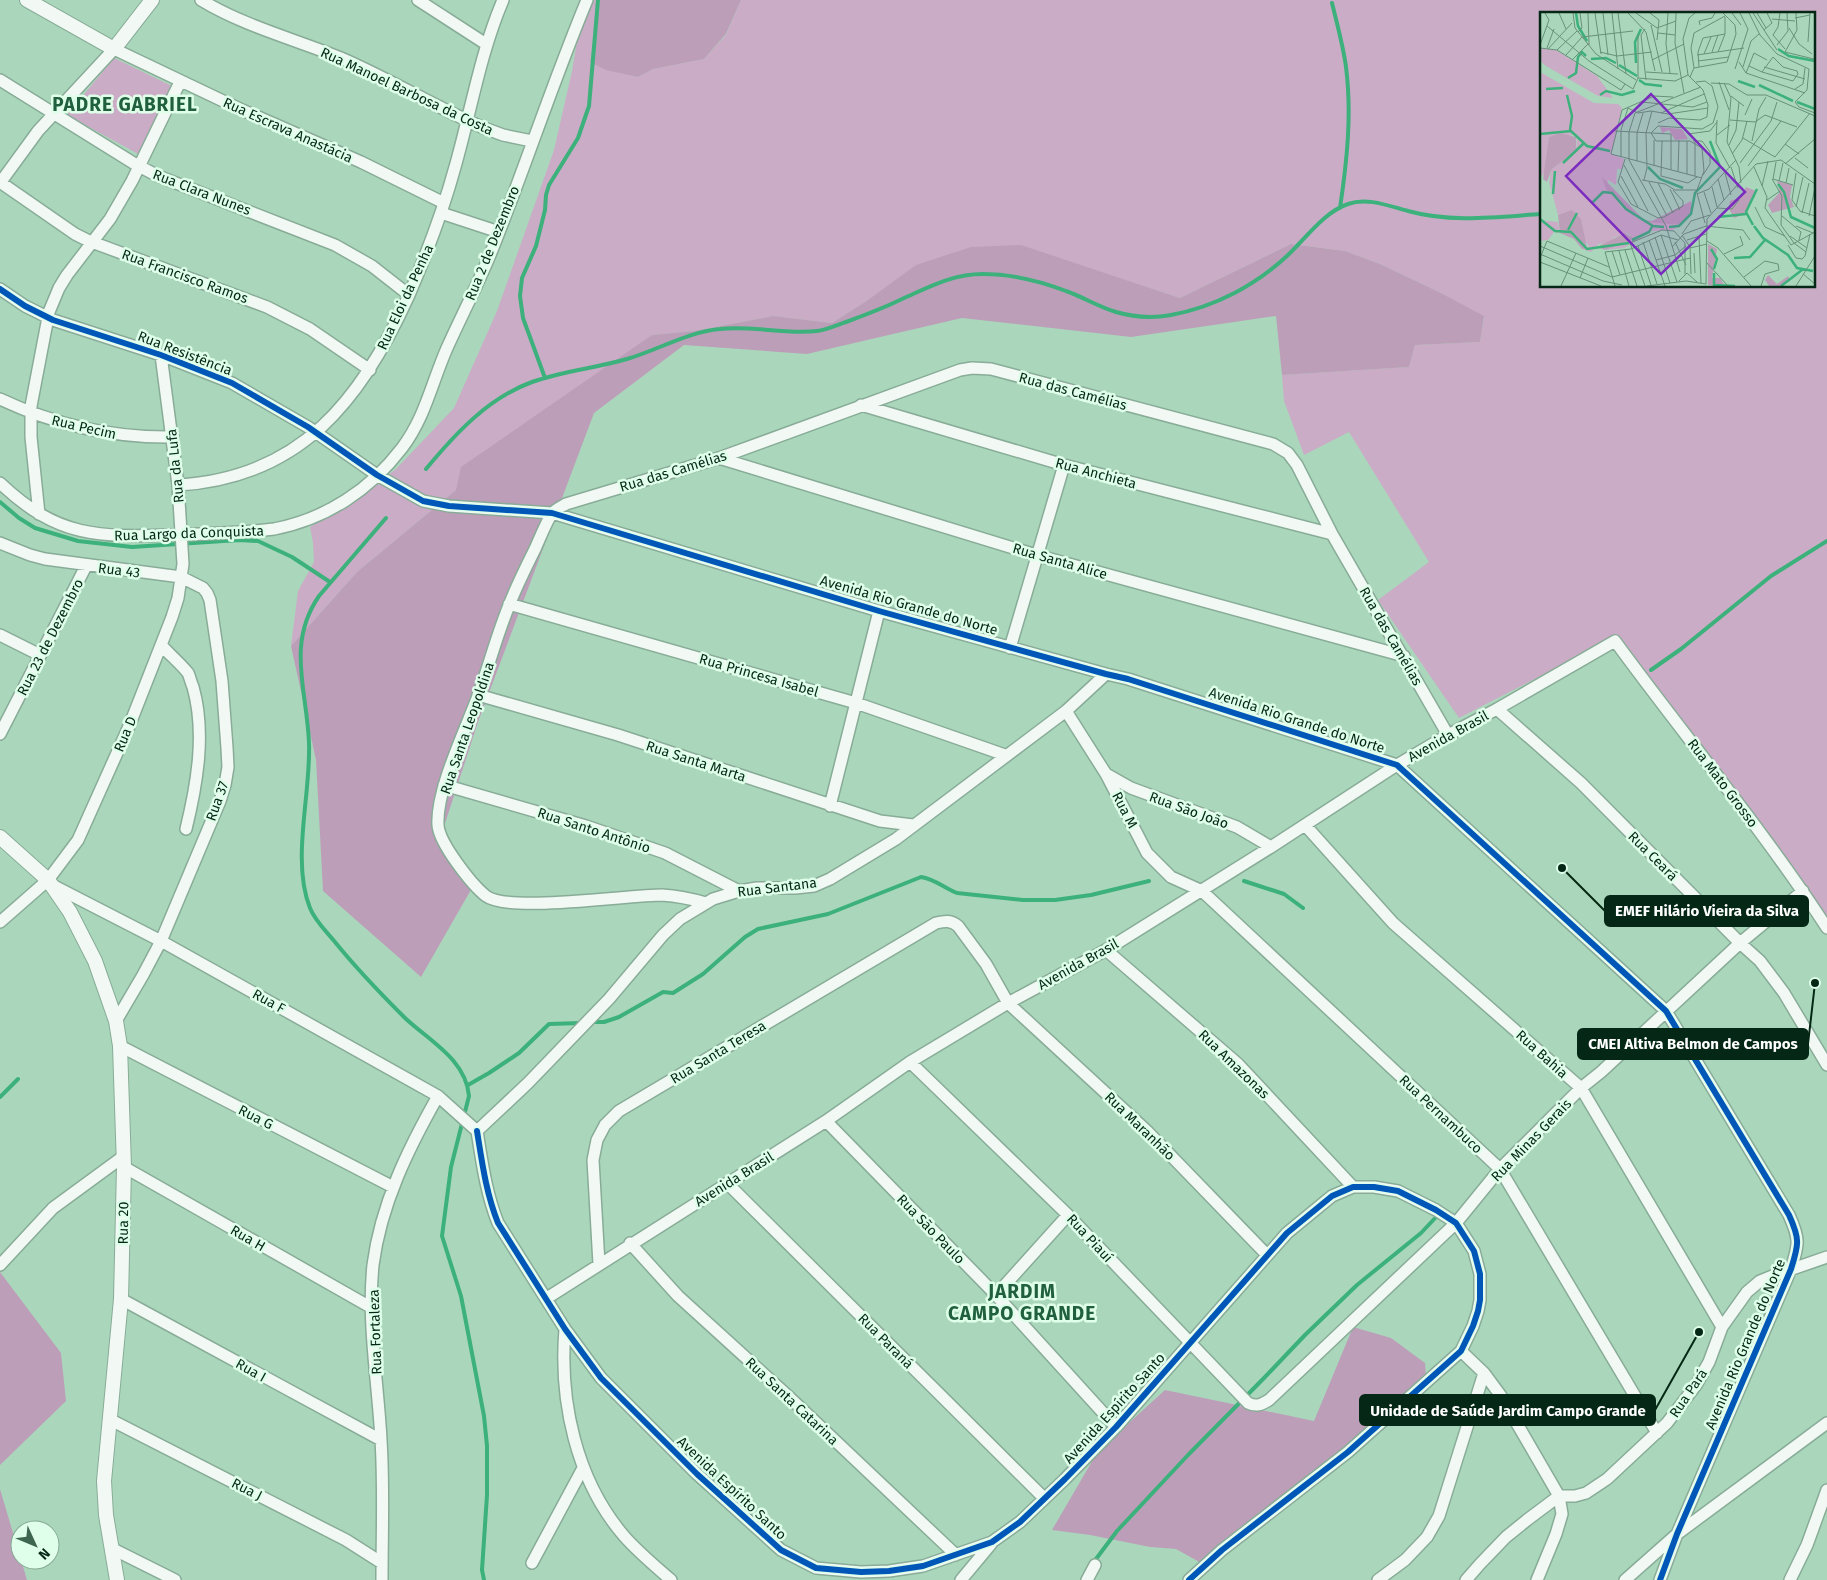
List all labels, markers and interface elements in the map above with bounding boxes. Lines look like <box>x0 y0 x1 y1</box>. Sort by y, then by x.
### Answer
inset map <box>1540 12 1814 288</box>
street label: Rua Manoel Barbosa da Costa <box>318 44 496 139</box>
district label: PADRE GABRIEL <box>52 93 198 116</box>
street label: Rua Escrava Anastácia <box>220 94 355 167</box>
street label: Rua Clara Nunes <box>150 166 254 219</box>
street label: Rua 2 de Dezembro <box>462 183 523 303</box>
street label: Rua Eloi da Penha <box>374 242 437 353</box>
street label: Rua Francisco Ramos <box>119 246 251 307</box>
street label: Rua Resistência <box>135 328 234 379</box>
street label: Rua das Camélias <box>1017 369 1129 414</box>
street label: Rua Pecim <box>50 412 118 443</box>
street label: Rua da Lufa <box>163 428 188 504</box>
street label: Rua das Camélias <box>618 447 729 496</box>
street label: Rua Anchieta <box>1053 455 1138 492</box>
street label: Rua Largo da Conquista <box>114 522 264 545</box>
street label: Rua Santa Alice <box>1011 540 1109 583</box>
street label: Rua 43 <box>97 559 141 582</box>
street label: Avenida Rio Grande do Norte <box>818 572 1000 639</box>
street label: Rua 23 de Dezembro <box>14 576 87 699</box>
street label: Rua das Camélias <box>1355 584 1426 689</box>
street label: Rua Princesa Isabel <box>697 650 820 701</box>
street label: Rua Santa Leopoldina <box>437 660 498 797</box>
street label: Avenida Rio Grande do Norte <box>1207 684 1387 757</box>
street label: Avenida Brasil <box>1405 707 1492 766</box>
street label: Rua D <box>110 714 141 755</box>
street label: Rua Mato Grosso <box>1684 736 1761 831</box>
street label: Rua Santa Marta <box>644 737 748 786</box>
street label: Rua 37 <box>202 779 232 823</box>
street label: Rua São João <box>1147 788 1231 833</box>
street label: Rua M <box>1108 789 1141 831</box>
street label: Rua Santo Antônio <box>535 804 652 857</box>
street label: Rua Ceará <box>1624 828 1681 885</box>
street label: Rua Santana <box>736 874 818 901</box>
callout: EMEF Hilário Vieira da Silva <box>1605 896 1808 926</box>
text: EMEF Hilário Vieira da Silva <box>1615 902 1799 920</box>
street label: Avenida Brasil <box>1035 935 1122 994</box>
street label: Rua F <box>249 986 288 1017</box>
street label: Rua Santa Teresa <box>667 1017 769 1088</box>
street label: Rua Amazonas <box>1195 1026 1273 1103</box>
street label: Rua Bahia <box>1512 1027 1571 1082</box>
callout: CMEI Altiva Belmon de Campos <box>1578 1029 1808 1059</box>
text: CMEI Altiva Belmon de Campos <box>1588 1035 1798 1053</box>
street label: Rua Pernambuco <box>1396 1071 1486 1157</box>
street label: Rua Maranhão <box>1101 1089 1178 1164</box>
street label: Rua Minas Gerais <box>1488 1095 1575 1185</box>
street label: Rua G <box>236 1102 276 1133</box>
street label: Avenida Brasil <box>692 1148 777 1210</box>
street label: Rua São Paulo <box>893 1191 968 1268</box>
street label: Rua 20 <box>115 1201 132 1244</box>
street label: Rua Piauí <box>1063 1211 1116 1266</box>
street label: Rua H <box>227 1222 268 1255</box>
street label: Avenida Rio Grande do Norte <box>1702 1256 1789 1432</box>
district label: JARDIM CAMPO GRANDE <box>948 1280 1096 1325</box>
street label: Rua Fortaleza <box>366 1289 385 1375</box>
street label: Rua Paraná <box>854 1310 917 1373</box>
street label: Avenida Espírito Santo <box>1060 1349 1169 1467</box>
street label: Rua Santa Catarina <box>742 1354 842 1449</box>
street label: Rua I <box>233 1355 269 1386</box>
street label: Rua Pará <box>1666 1366 1711 1421</box>
callout: Unidade de Saúde Jardim Campo Grande <box>1360 1395 1655 1425</box>
text: Unidade de Saúde Jardim Campo Grande <box>1370 1402 1646 1420</box>
street label: Avenida Espírito Santo <box>674 1433 790 1543</box>
street label: Rua J <box>229 1475 265 1504</box>
north arrow <box>10 1520 60 1570</box>
text: N <box>35 1544 53 1563</box>

